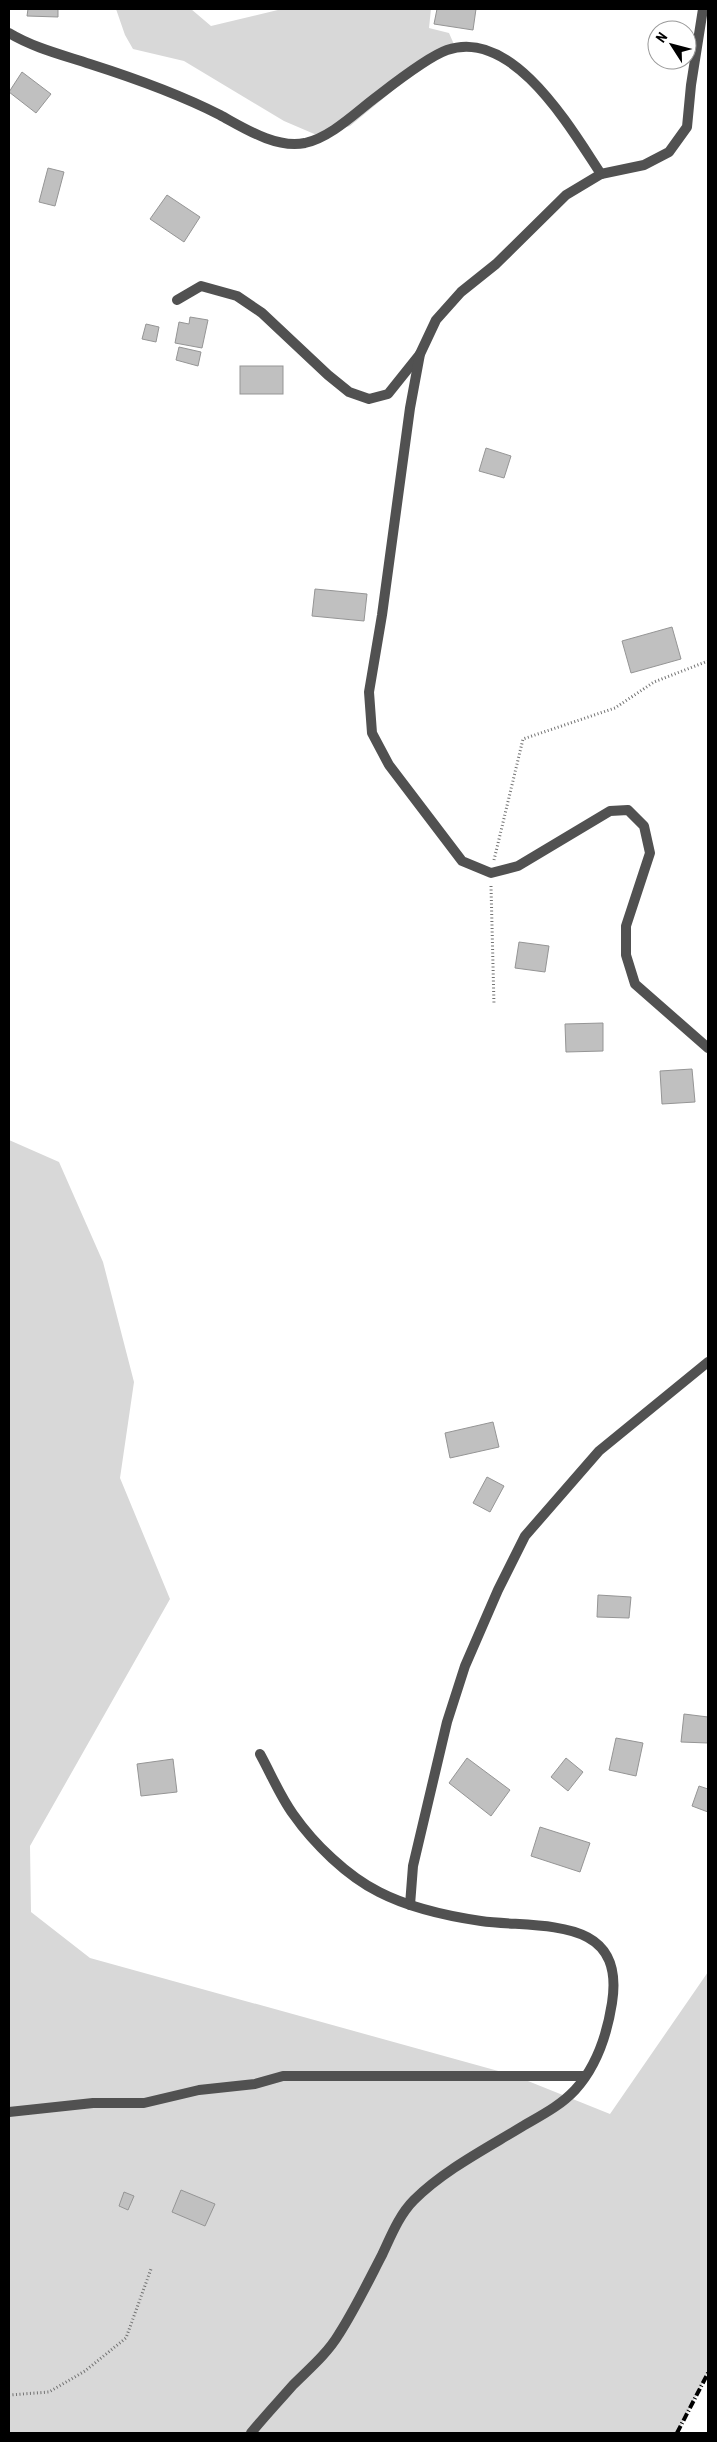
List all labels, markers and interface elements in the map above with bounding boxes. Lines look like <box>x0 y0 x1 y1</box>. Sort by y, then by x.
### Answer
north arrow <box>647 20 697 70</box>
text: N <box>652 29 670 46</box>

